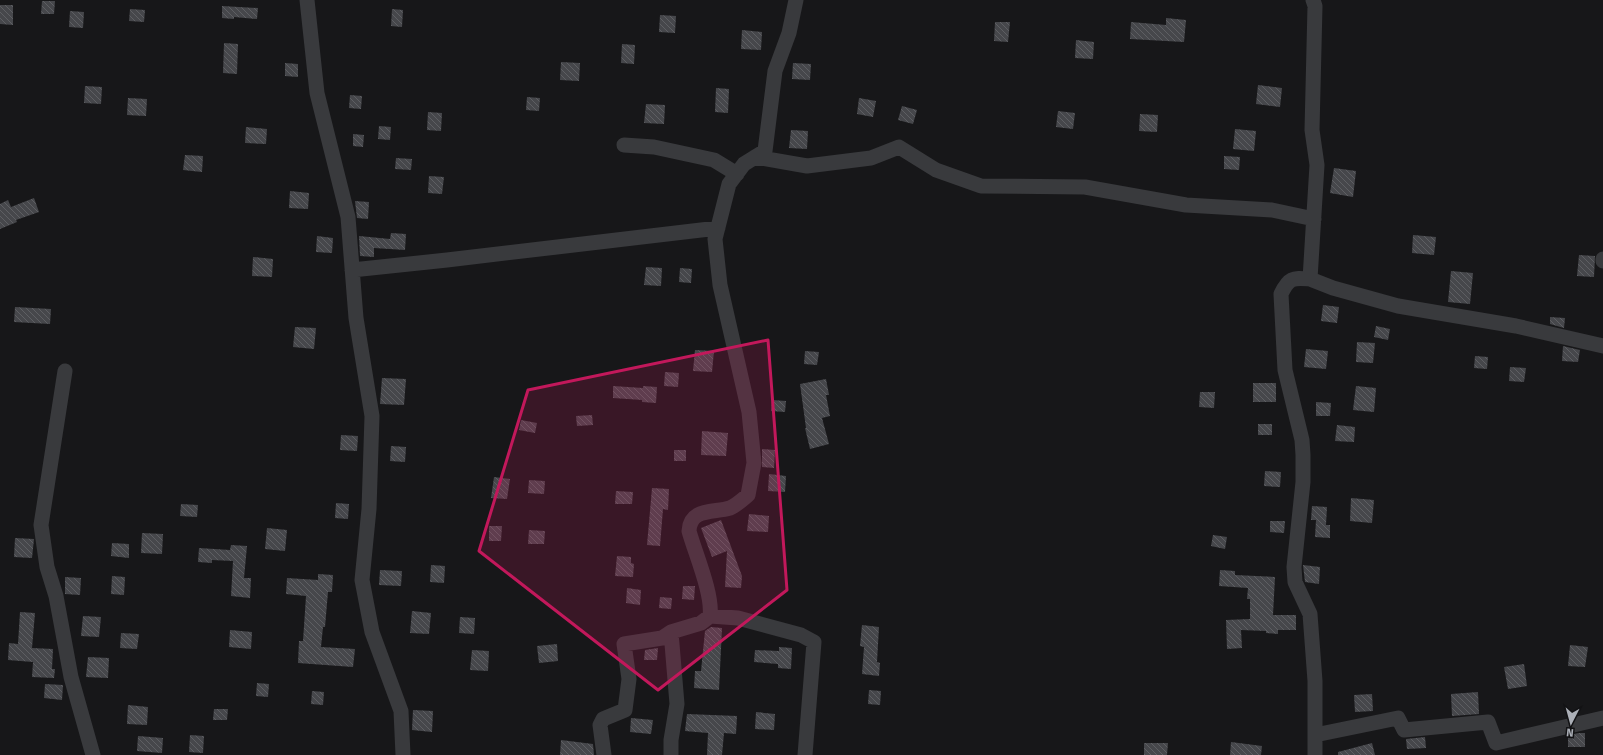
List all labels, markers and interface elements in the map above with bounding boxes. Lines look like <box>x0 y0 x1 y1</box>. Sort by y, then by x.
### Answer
north arrow <box>1551 703 1591 743</box>
text: N <box>1566 726 1574 739</box>

